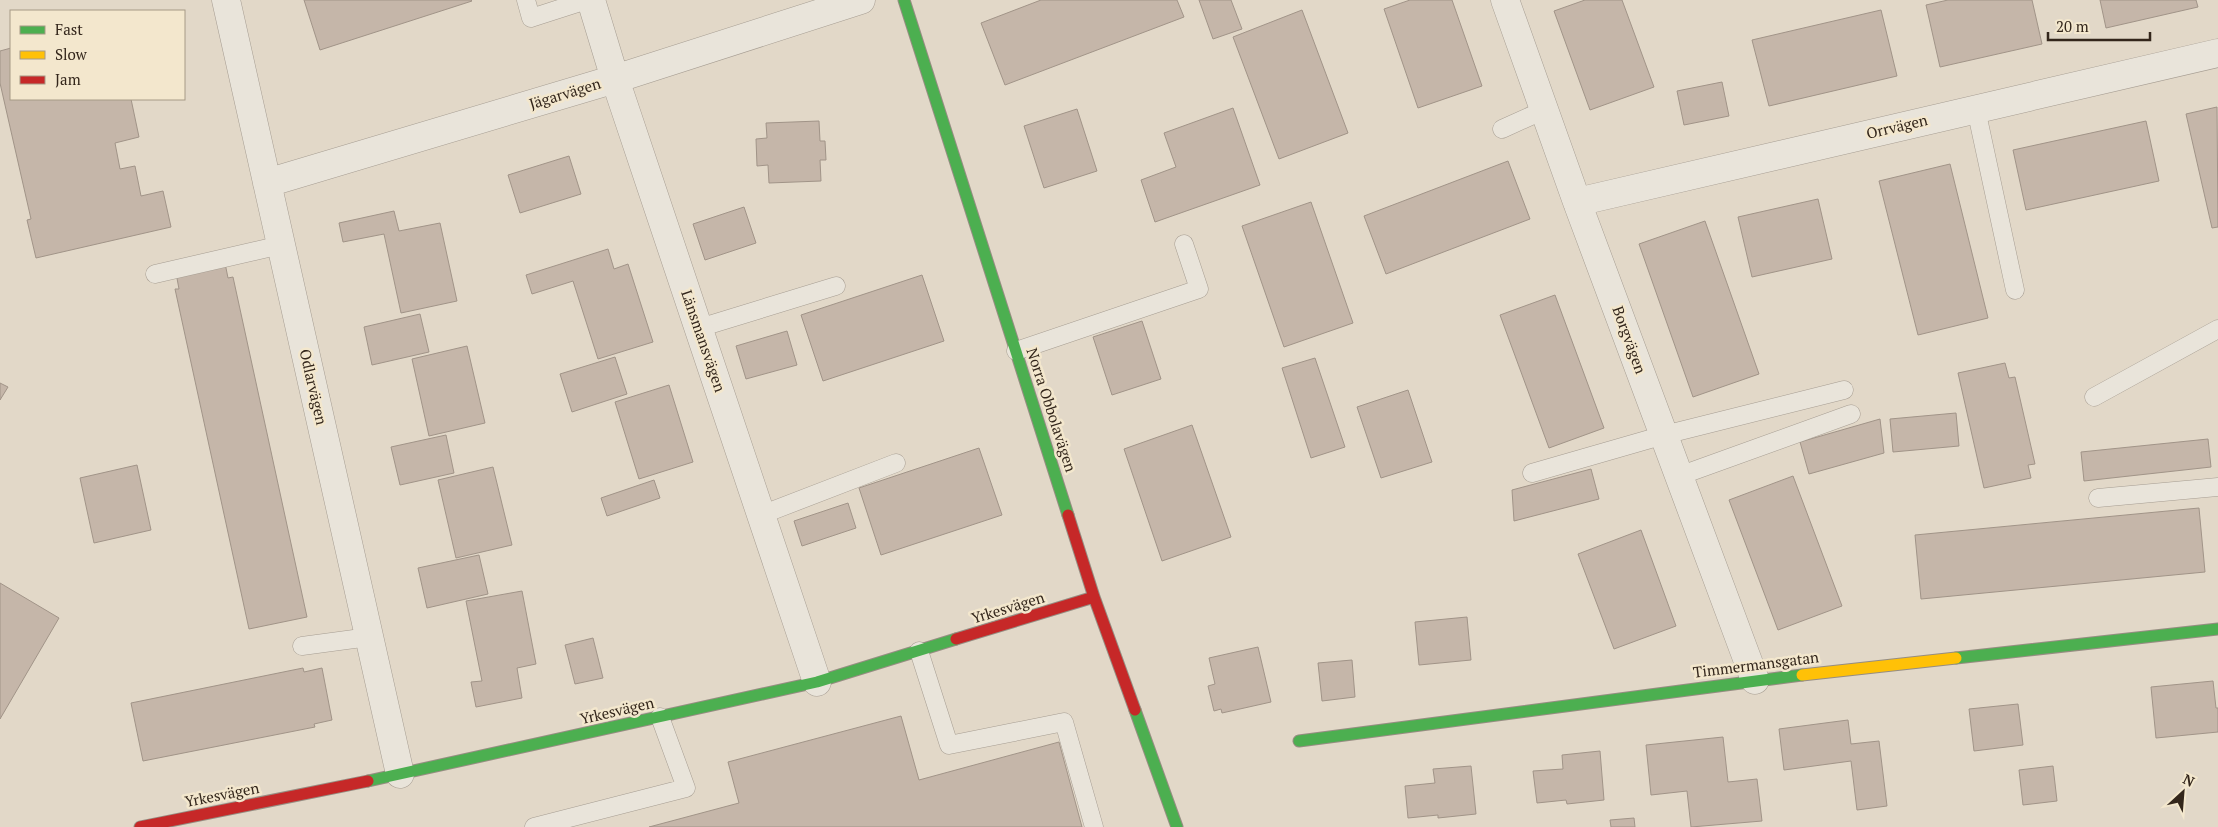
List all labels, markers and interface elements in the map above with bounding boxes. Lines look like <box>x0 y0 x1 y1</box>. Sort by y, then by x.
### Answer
legend <box>10 10 185 100</box>
scale bar <box>2048 10 2150 42</box>
text: 20 m <box>2056 16 2089 36</box>
text: Fast <box>55 19 83 39</box>
text: Slow <box>55 44 88 64</box>
text: Jam <box>55 69 81 89</box>
street label: Jägarvägen <box>527 73 603 113</box>
street label: Orrvägen <box>1864 109 1930 143</box>
street label: Länsmansvägen <box>677 287 731 394</box>
street label: Borgvägen <box>1608 303 1651 376</box>
street label: Norra Obbolavägen <box>1022 345 1081 474</box>
street label: Odlarvägen <box>296 347 332 427</box>
street label: Yrkesvägen <box>969 586 1047 628</box>
street label: Timmermansgatan <box>1692 646 1820 682</box>
street label: Yrkesvägen <box>578 692 656 728</box>
north arrow <box>2158 767 2208 817</box>
text: N <box>2180 769 2198 791</box>
street label: Yrkesvägen <box>183 777 261 811</box>

